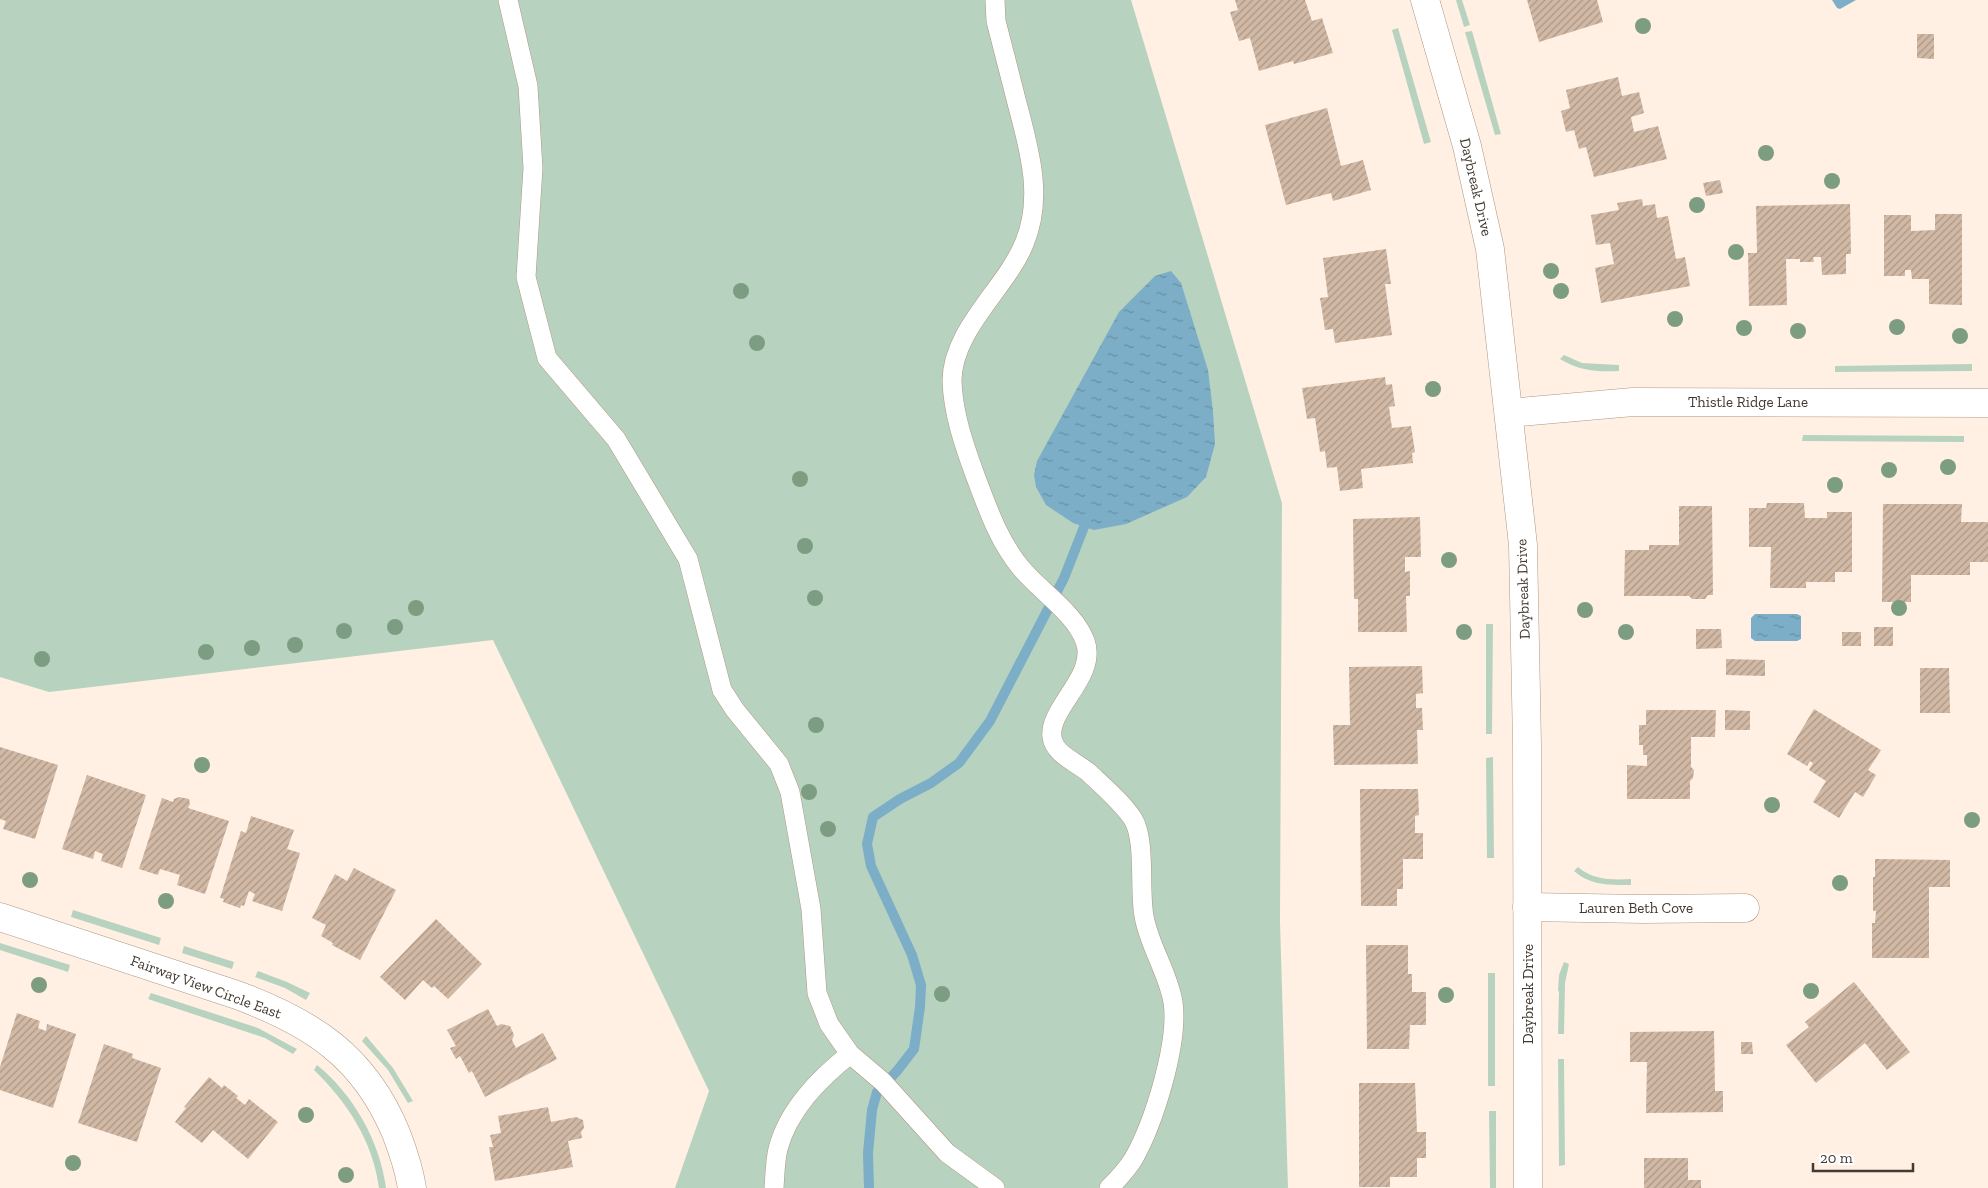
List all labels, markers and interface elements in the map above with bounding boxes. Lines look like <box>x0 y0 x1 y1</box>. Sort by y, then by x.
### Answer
street label: Daybreak Drive <box>1456 136 1496 238</box>
street label: Thistle Ridge Lane <box>1688 393 1808 411</box>
street label: Daybreak Drive <box>1512 539 1534 639</box>
street label: Lauren Beth Cove <box>1579 899 1693 917</box>
street label: Daybreak Drive <box>1519 944 1537 1044</box>
street label: Fairway View Circle East <box>128 951 284 1023</box>
scale bar <box>1813 1140 1913 1172</box>
text: 20 m <box>1820 1149 1853 1167</box>

